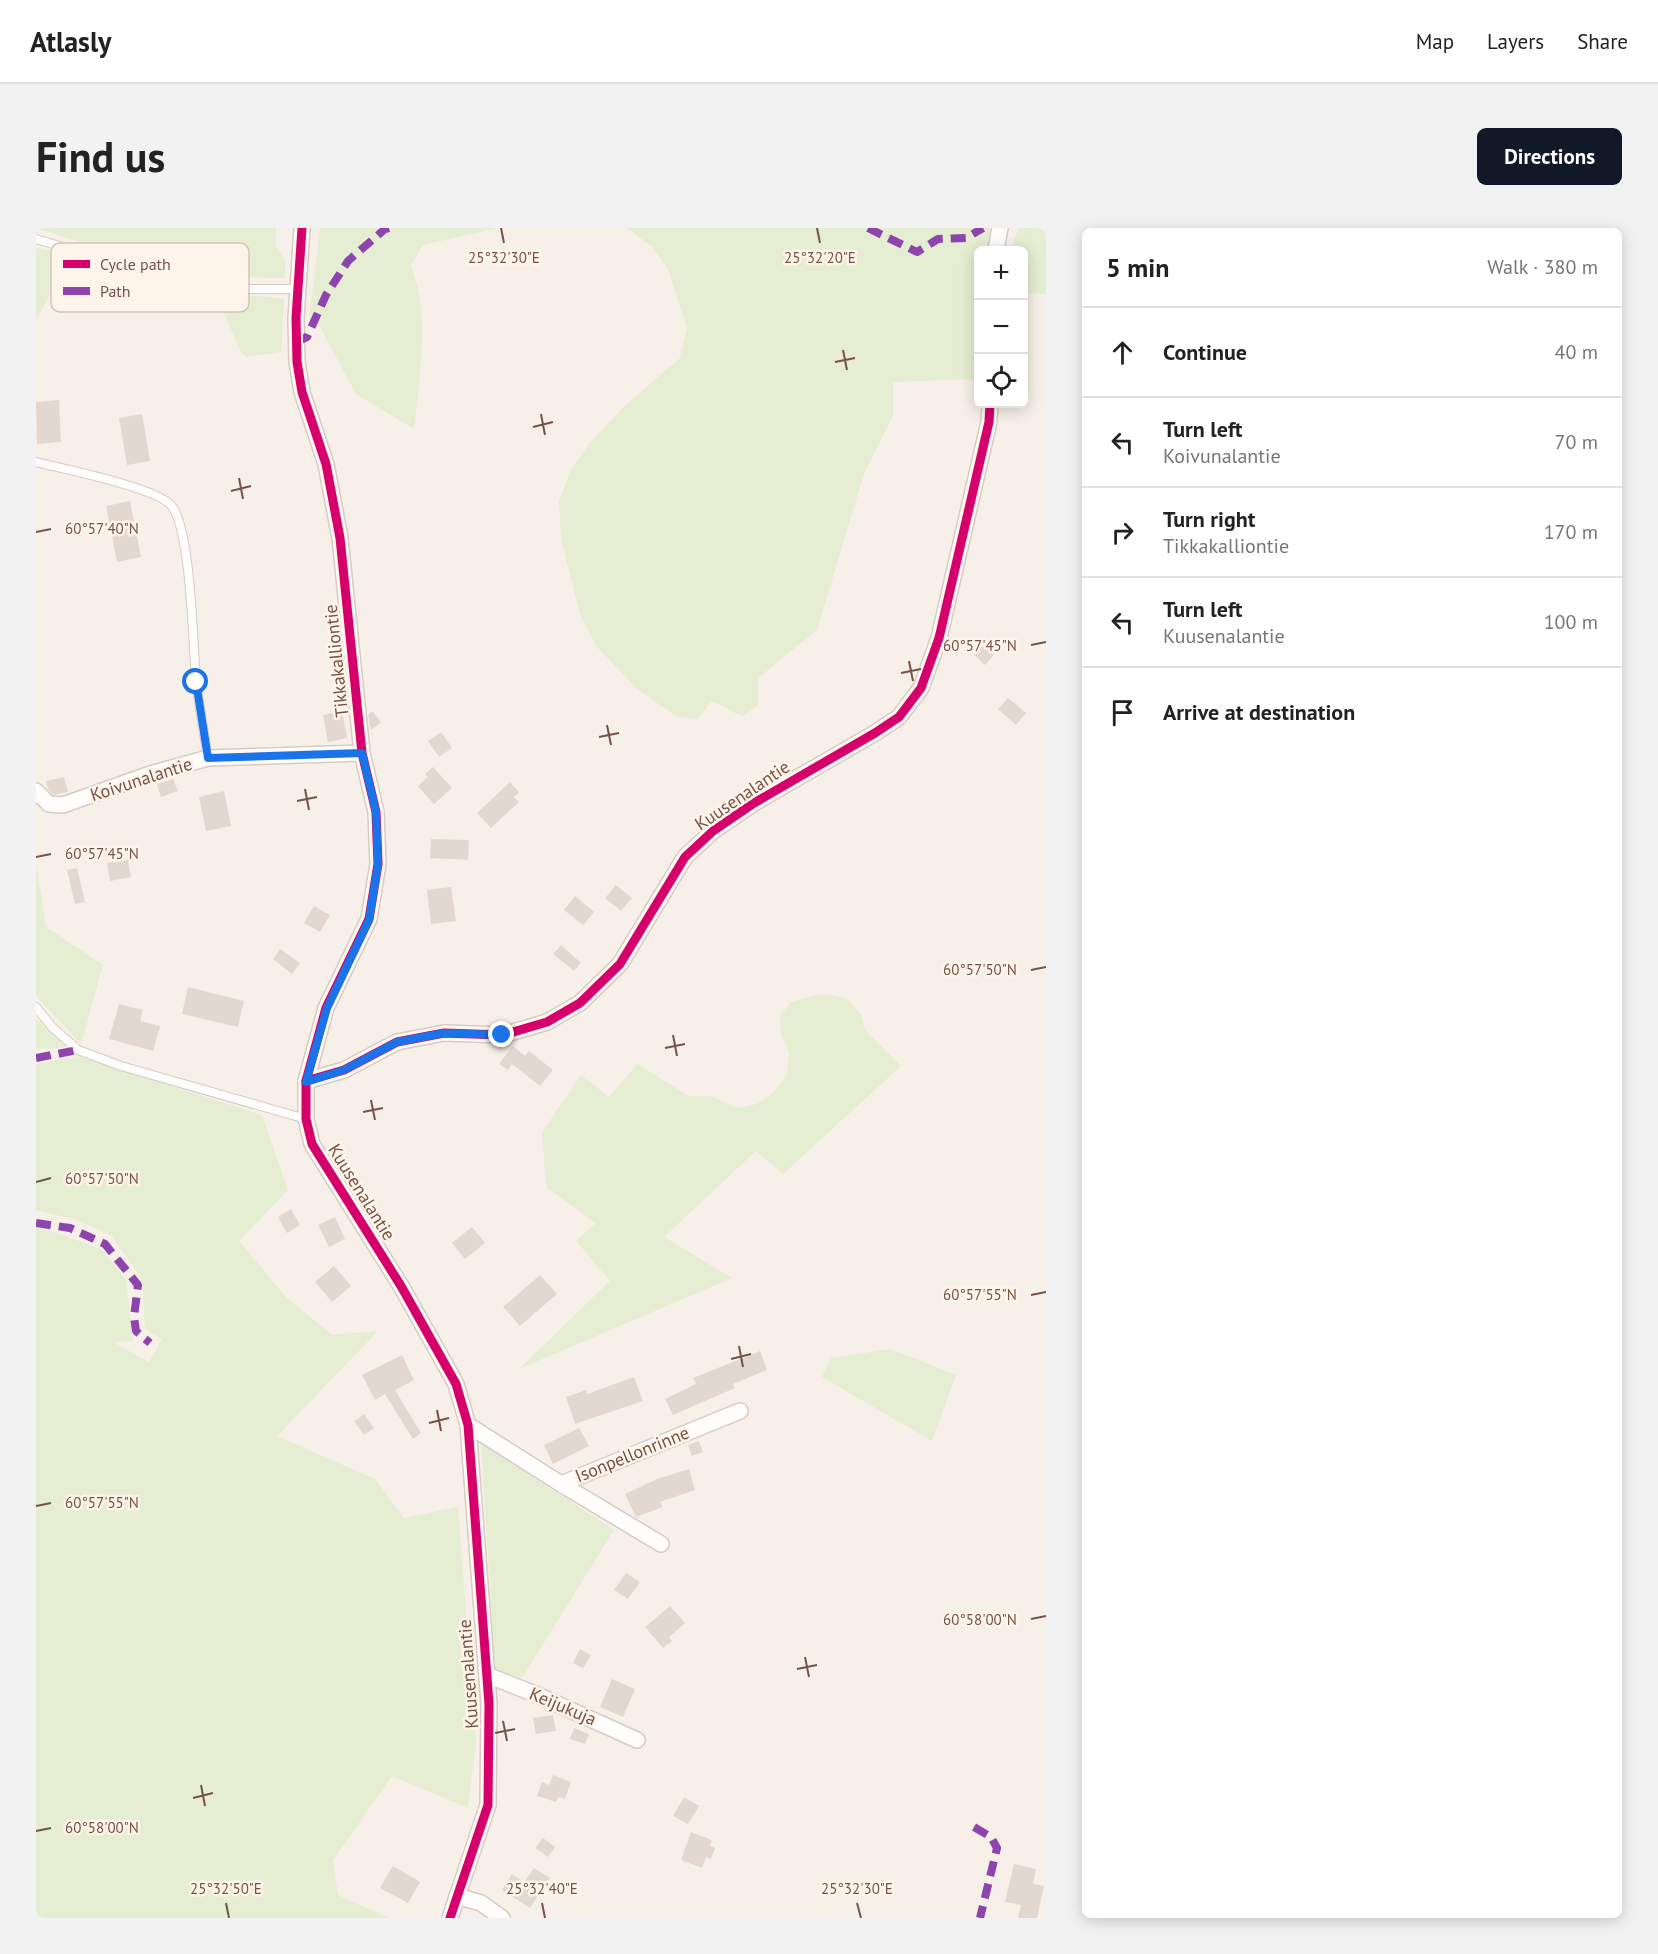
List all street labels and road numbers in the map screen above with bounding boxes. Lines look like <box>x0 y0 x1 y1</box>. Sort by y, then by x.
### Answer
street label: Tikkakalliontie <box>319 603 353 719</box>
street label: Koivunalantie <box>87 752 195 806</box>
street label: Kuusenalantie <box>690 755 794 835</box>
street label: Kuusenalantie <box>323 1139 401 1245</box>
street label: Isonpellonrinne <box>572 1421 692 1487</box>
street label: Kuusenalantie <box>453 1619 483 1729</box>
street label: Keijukuja <box>526 1682 600 1730</box>

